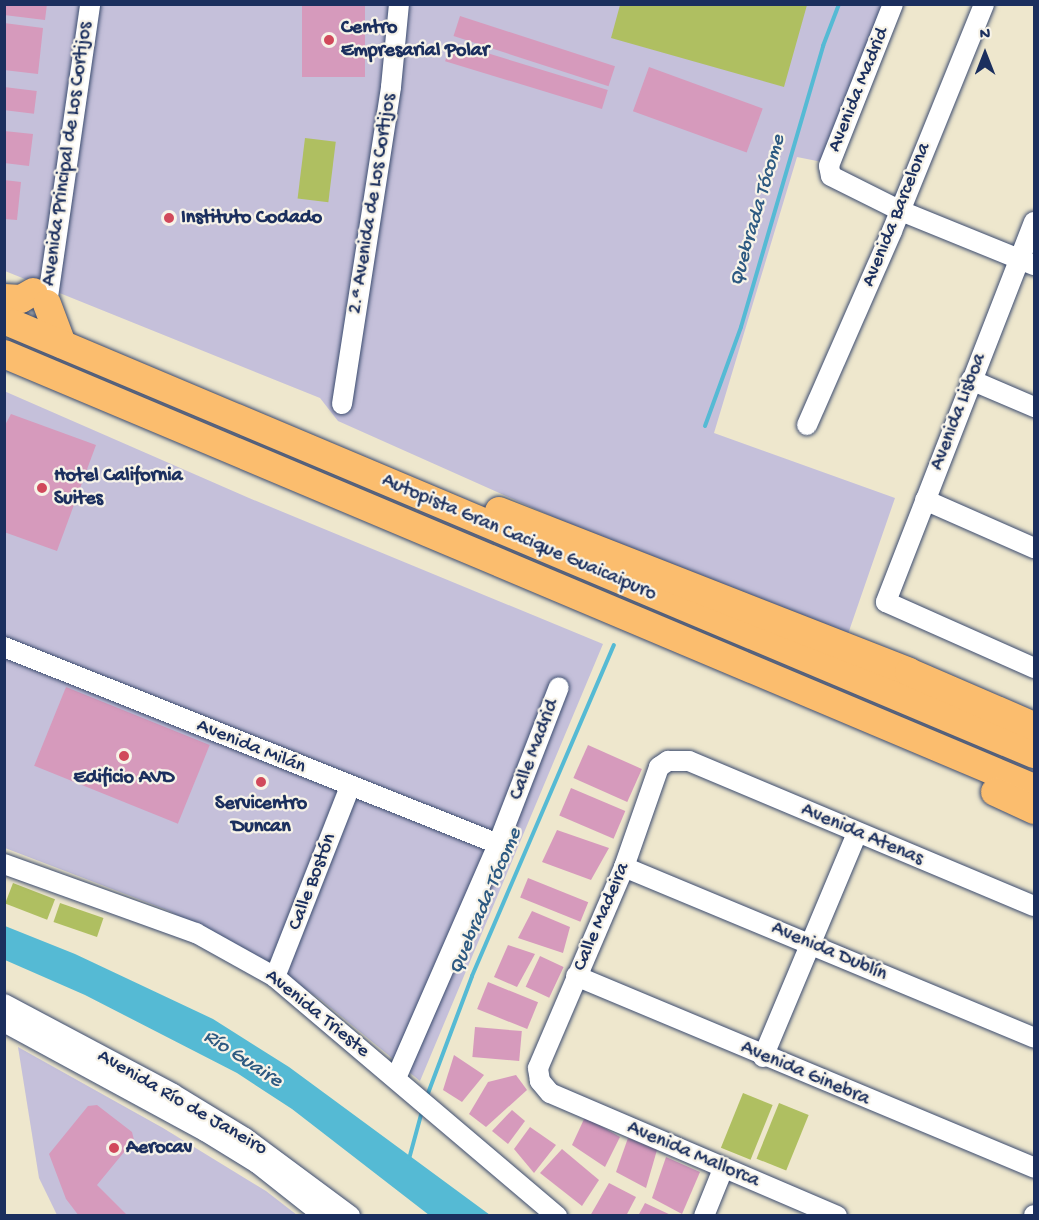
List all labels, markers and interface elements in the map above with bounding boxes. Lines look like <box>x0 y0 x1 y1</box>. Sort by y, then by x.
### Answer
place label: Centro Empresarial Polar <box>341 16 489 63</box>
street label: Avenida Principal de Los Cortijos <box>38 20 98 288</box>
street label: Avenida Madrid <box>823 24 895 156</box>
north arrow <box>955 24 1015 84</box>
text: N <box>980 26 990 45</box>
marker: Centro Empresarial Polar <box>322 33 336 47</box>
street label: 2.ª Avenida de Los Cortijos <box>344 92 402 316</box>
water label: Quebrada Tócome <box>725 132 793 290</box>
street label: Avenida Barcelona <box>857 139 937 291</box>
place label: Instituto Codado <box>181 206 322 230</box>
marker: Instituto Codado <box>162 211 176 225</box>
street label: Avenida Lisboa <box>926 350 992 474</box>
place label: Hotel California Suites <box>54 464 183 511</box>
street label: Autopista Gran Cacique Guaicaipuro <box>378 469 660 607</box>
marker: Hotel California Suites <box>35 481 49 495</box>
street label: Calle Madrid <box>505 696 565 804</box>
street label: Avenida Milán <box>193 714 309 780</box>
marker: Edificio AVD <box>117 749 131 763</box>
place label: Edificio AVD <box>73 766 175 790</box>
marker: Servicentro Duncan <box>254 775 268 789</box>
place label: Servicentro Duncan <box>215 792 307 839</box>
street label: Avenida Atenas <box>797 798 927 872</box>
water label: Quebrada Tócome <box>445 825 529 979</box>
street label: Calle Bostón <box>284 830 342 934</box>
street label: Calle Madeira <box>568 859 636 975</box>
street label: Avenida Dublín <box>767 917 891 987</box>
street label: Avenida Trieste <box>260 965 374 1063</box>
water label: Río Guaire <box>198 1025 286 1095</box>
street label: Avenida Ginebra <box>737 1036 873 1112</box>
street label: Avenida Río de Janeiro <box>93 1045 271 1161</box>
street label: Avenida Mallorca <box>623 1116 763 1194</box>
place label: Aerocav <box>126 1136 192 1160</box>
marker: Aerocav <box>107 1141 121 1155</box>

